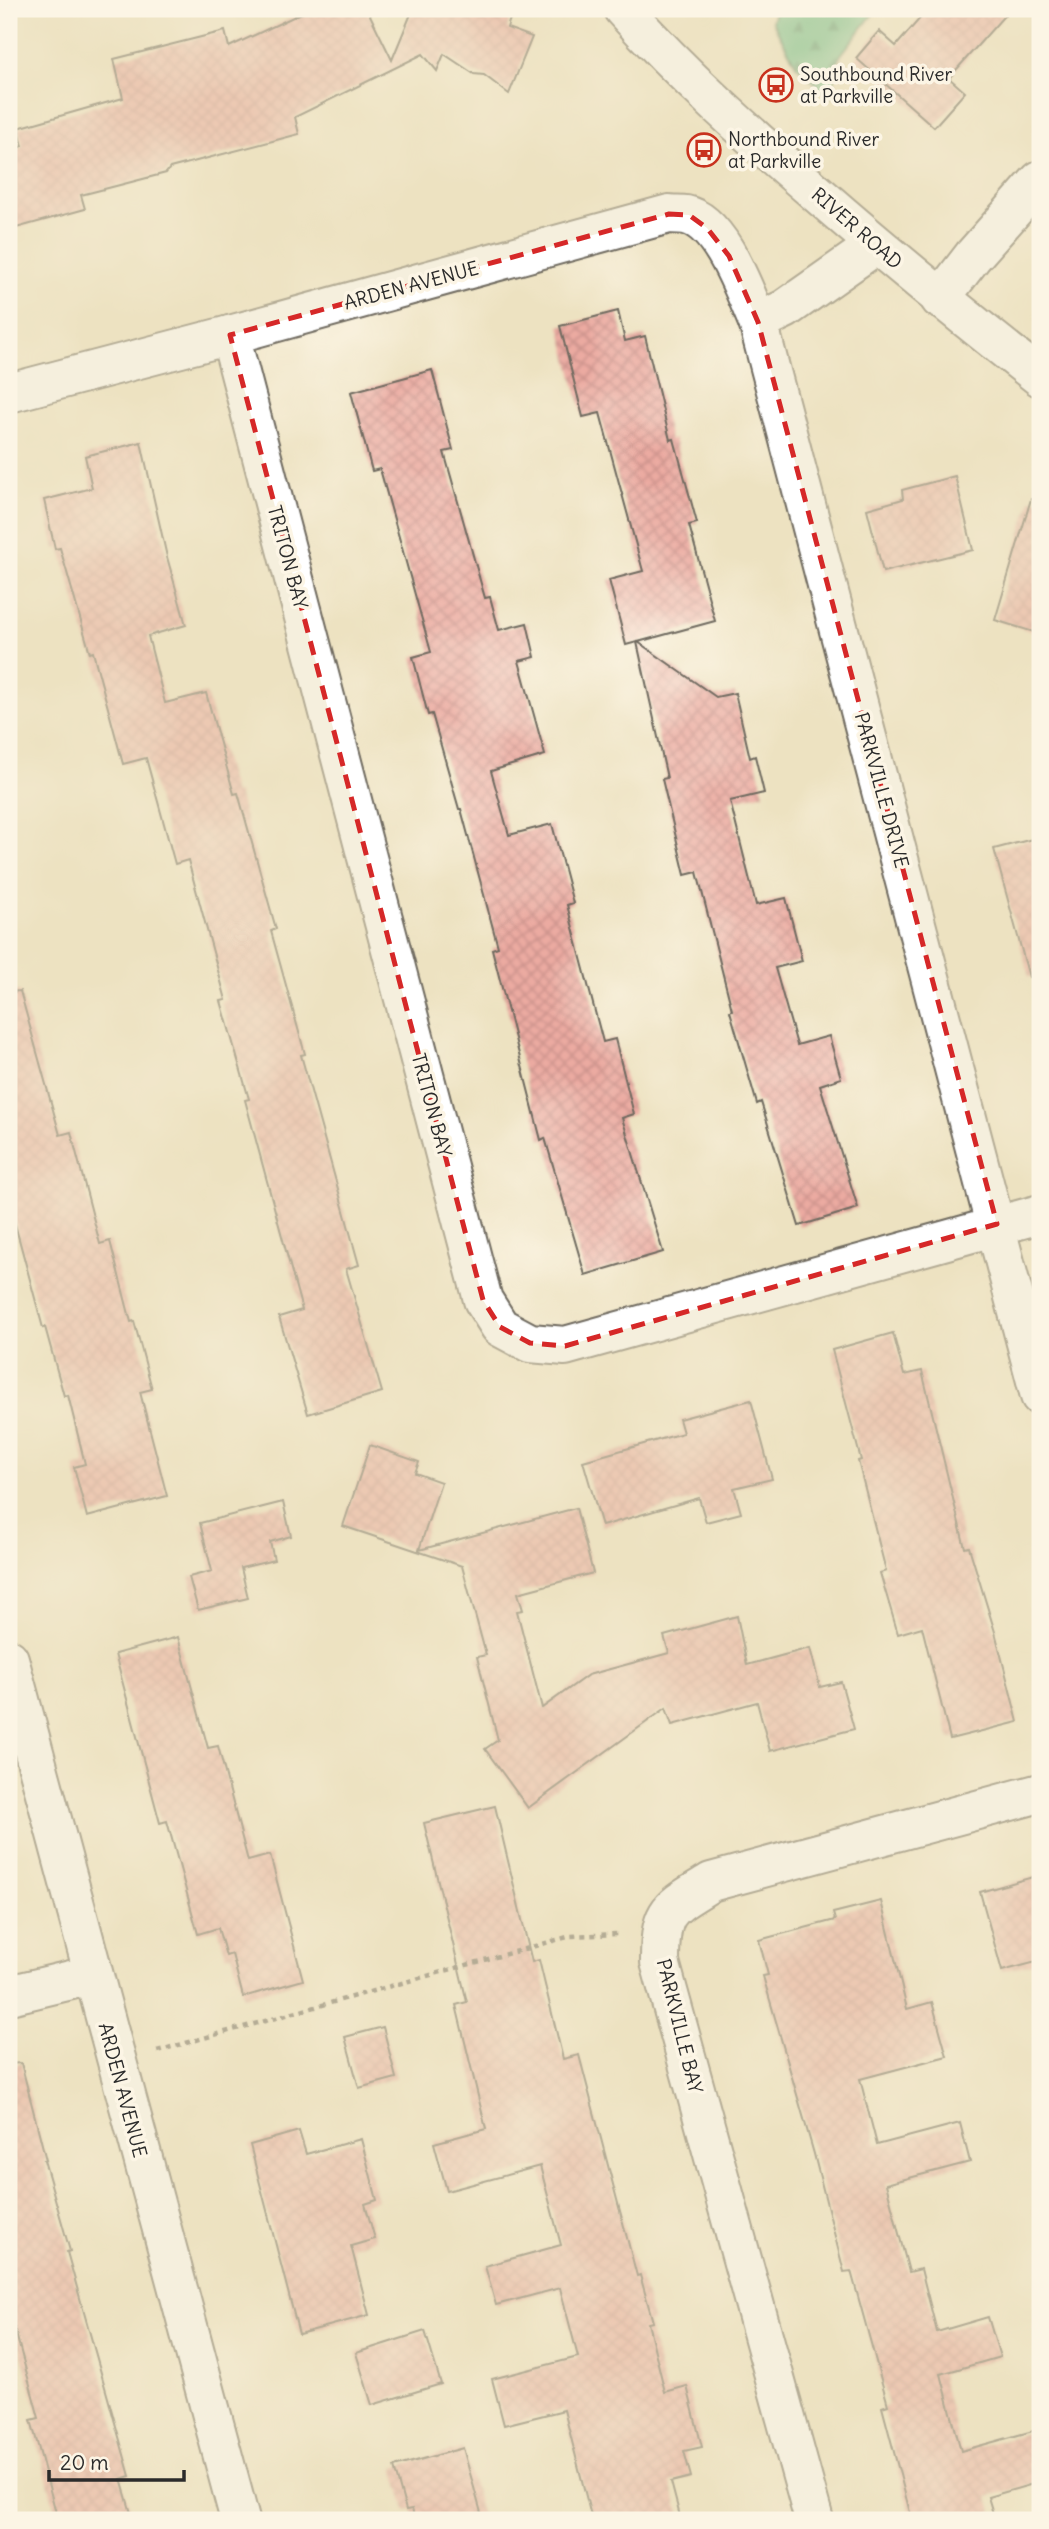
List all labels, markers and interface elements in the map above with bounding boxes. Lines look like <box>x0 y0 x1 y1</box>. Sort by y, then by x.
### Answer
place label: Southbound River at Parkville <box>800 62 952 108</box>
bus stop icon: Southbound River at Parkville <box>757 66 795 104</box>
place label: Northbound River at Parkville <box>728 127 880 173</box>
bus stop icon: Northbound River at Parkville <box>685 131 723 169</box>
street label: RIVER ROAD <box>807 182 907 274</box>
street label: ARDEN AVENUE <box>341 255 481 315</box>
street label: TRITON BAY <box>263 502 313 612</box>
street label: PARKVILLE DRIVE <box>850 709 914 871</box>
street label: TRITON BAY <box>407 1050 457 1160</box>
street label: PARKVILLE BAY <box>652 1956 708 2096</box>
street label: ARDEN AVENUE <box>93 2020 153 2160</box>
scale bar <box>49 2438 184 2482</box>
text: 20 m <box>60 2449 109 2476</box>

